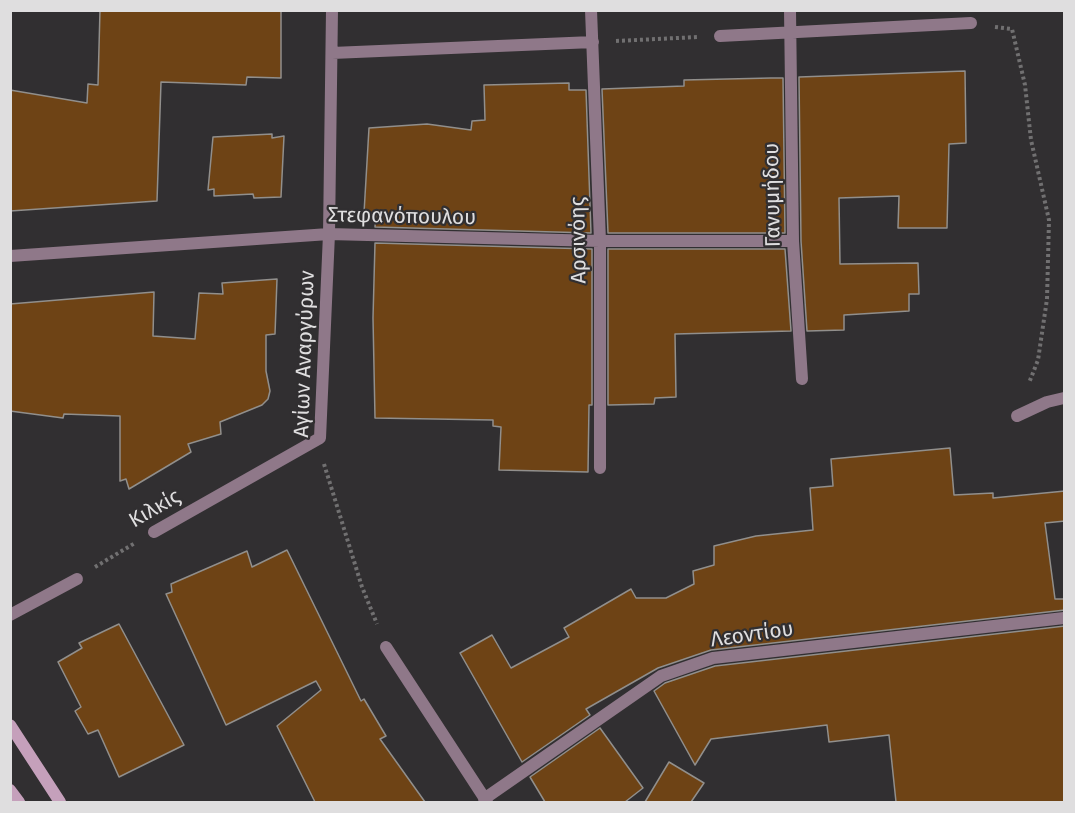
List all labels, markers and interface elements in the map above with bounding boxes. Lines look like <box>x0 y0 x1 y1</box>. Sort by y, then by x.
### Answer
street label: Γανυμήδου <box>759 143 787 247</box>
street label: Αρσινόης <box>566 196 592 284</box>
street label: Στεφανόπουλου <box>328 203 476 231</box>
street label: Αγίων Αναργύρων <box>289 270 321 438</box>
street label: Κιλκίς <box>125 484 185 534</box>
street label: Λεοντίου <box>709 617 795 653</box>

